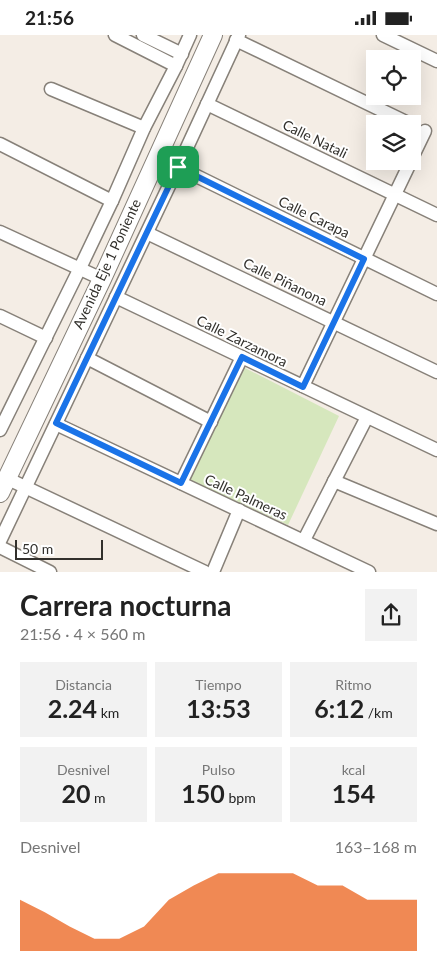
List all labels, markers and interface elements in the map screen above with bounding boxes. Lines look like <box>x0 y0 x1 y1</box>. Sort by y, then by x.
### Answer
text: 21:56 <box>25 6 74 29</box>
map controls <box>366 50 421 170</box>
button: locate <box>366 50 421 105</box>
button: layers <box>366 115 421 170</box>
street label: Calle Natali <box>280 116 350 162</box>
pin <box>157 146 199 188</box>
icon: arrive <box>164 153 192 181</box>
street label: Calle Carapa <box>276 192 353 241</box>
street label: Avenida Eje 1 Poniente <box>69 196 144 332</box>
street label: Calle Piñanona <box>241 254 330 309</box>
street label: Calle Zarzamora <box>194 311 290 370</box>
street label: Calle Palmeras <box>202 470 290 523</box>
scale bar <box>15 537 102 560</box>
text: 50 m <box>22 540 53 557</box>
text: Carrera nocturna <box>20 588 231 622</box>
button: share <box>365 589 417 641</box>
text: 21:56 · 4 × 560 m <box>20 624 145 643</box>
text: Distancia <box>55 676 112 693</box>
text: Tiempo <box>195 676 242 693</box>
text: Ritmo <box>335 676 372 693</box>
text: 2.24 <box>48 693 97 723</box>
text: 13:53 <box>186 693 251 723</box>
text: 6:12 <box>314 693 364 723</box>
text: km <box>97 704 119 721</box>
text: /km <box>364 704 393 721</box>
text: Desnivel <box>57 761 110 778</box>
text: Pulso <box>202 761 235 778</box>
text: kcal <box>342 761 365 778</box>
text: 20 <box>61 778 90 808</box>
text: 150 <box>181 778 225 808</box>
text: 154 <box>332 778 375 808</box>
text: m <box>90 789 106 806</box>
text: bpm <box>225 789 256 806</box>
text: Desnivel <box>20 837 80 856</box>
text: 163–168 m <box>335 837 417 856</box>

